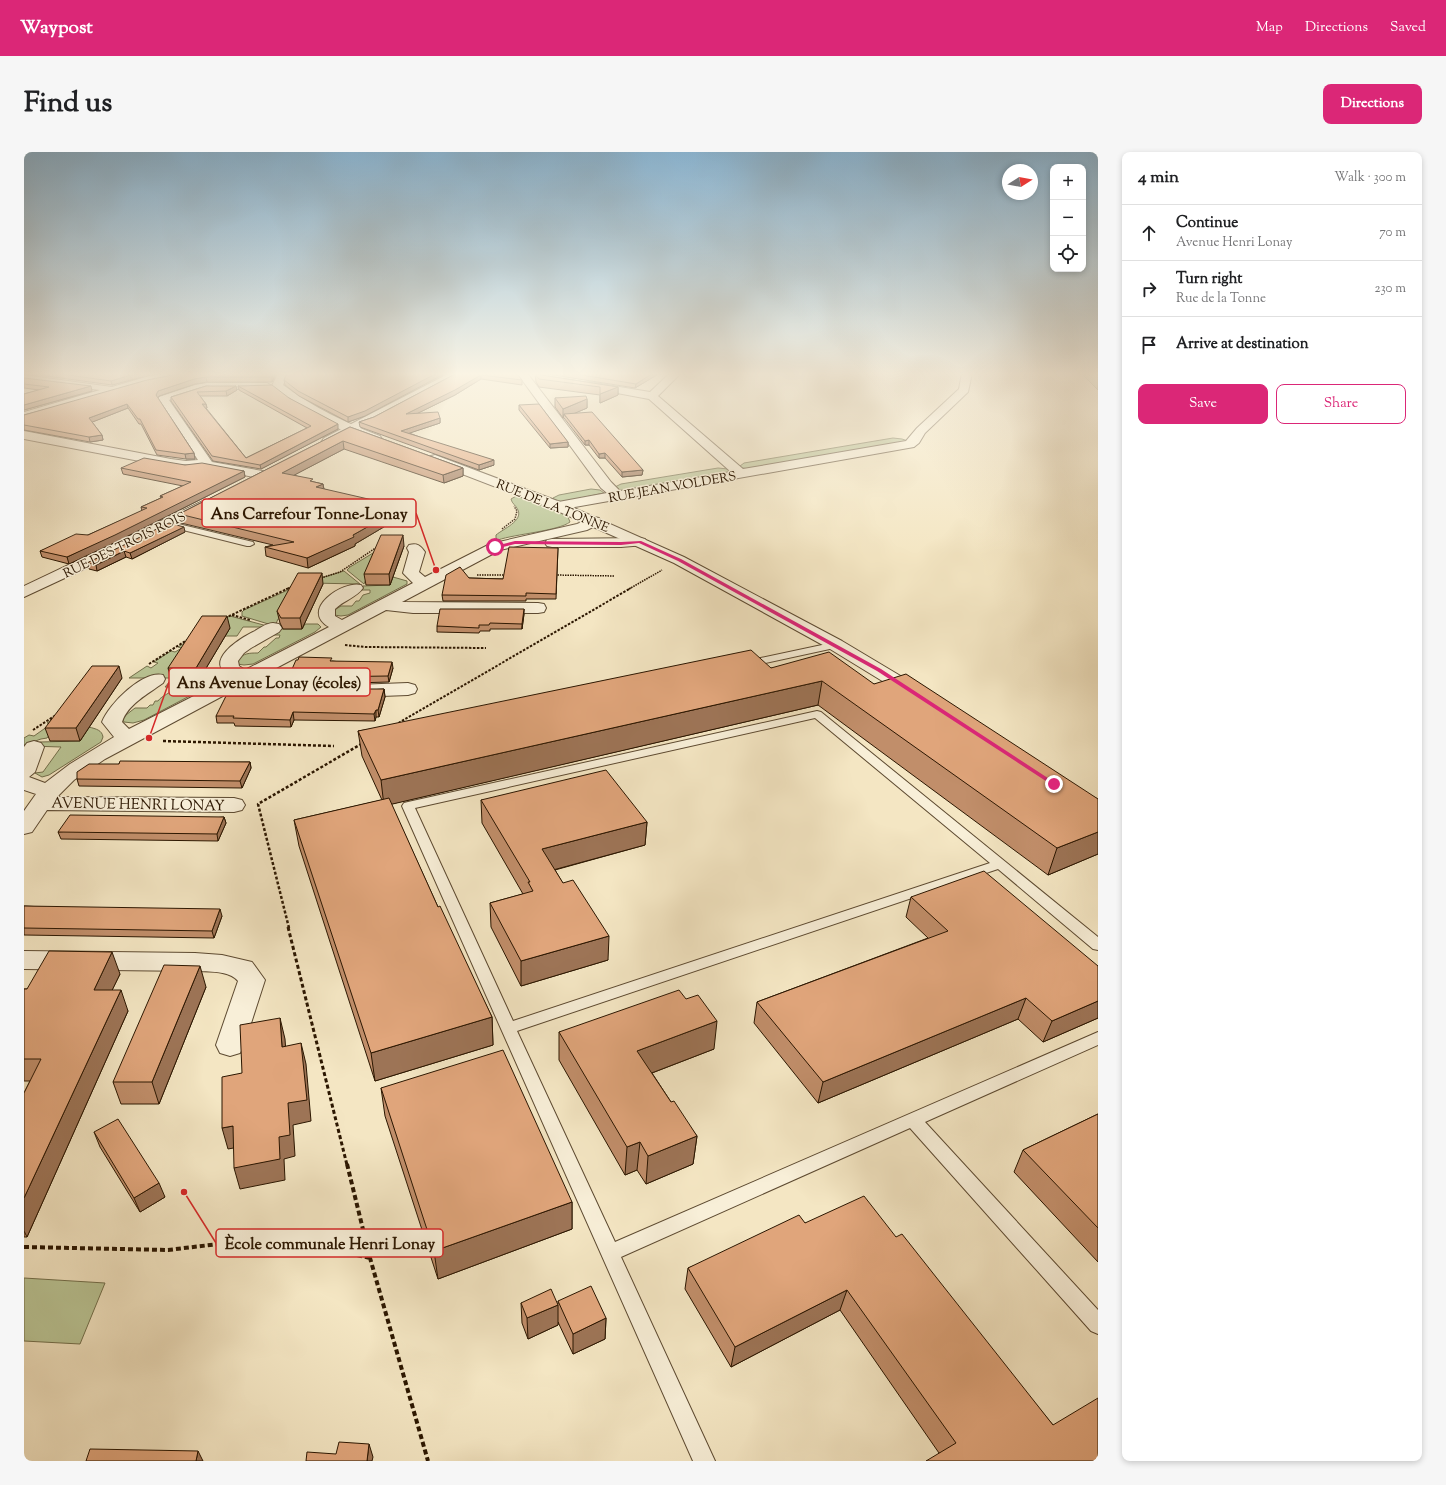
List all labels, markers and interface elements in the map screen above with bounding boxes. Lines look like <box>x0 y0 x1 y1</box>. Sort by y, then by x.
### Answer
text: Waypost <box>20 15 93 42</box>
text: Map <box>1256 18 1283 38</box>
text: Directions <box>1305 18 1368 38</box>
text: Saved <box>1390 18 1426 38</box>
text: Find us <box>24 84 112 124</box>
button: Directions <box>1323 84 1422 124</box>
north arrow <box>1002 164 1038 200</box>
map controls <box>1050 164 1086 272</box>
button: + <box>1050 164 1086 200</box>
text: 4 min <box>1138 166 1179 190</box>
text: Walk · 300 m <box>1334 169 1406 187</box>
button: − <box>1050 200 1086 236</box>
text: Continue <box>1176 213 1238 234</box>
icon: ahead <box>1138 222 1160 244</box>
text: 70 m <box>1379 224 1406 242</box>
text: Avenue Henri Lonay <box>1176 234 1292 252</box>
button: locate <box>1050 236 1086 272</box>
text: Turn right <box>1176 269 1242 290</box>
icon: right <box>1138 278 1160 300</box>
text: 230 m <box>1374 280 1406 298</box>
text: Rue de la Tonne <box>1176 290 1266 308</box>
icon: arrive <box>1138 334 1160 356</box>
text: Arrive at destination <box>1176 334 1309 355</box>
button: Save <box>1138 384 1268 424</box>
button: Share <box>1276 384 1406 424</box>
street label: RUE JEAN VOLDERS <box>607 468 738 508</box>
street label: RUE DE LA TONNE <box>493 476 612 538</box>
callout: Ans Carrefour Tonne-Lonay <box>202 499 416 527</box>
text: Ans Carrefour Tonne-Lonay <box>210 504 408 527</box>
street label: RUE DES TROIS ROIS <box>60 508 189 583</box>
route start <box>486 538 504 556</box>
callout: Ans Avenue Lonay (écoles) <box>169 668 370 696</box>
text: Ans Avenue Lonay (écoles) <box>177 673 361 696</box>
route end <box>1045 775 1063 793</box>
street label: AVENUE HENRI LONAY <box>51 793 225 818</box>
callout: Ècole communale Henri Lonay <box>216 1229 443 1257</box>
text: Ècole communale Henri Lonay <box>225 1233 435 1257</box>

